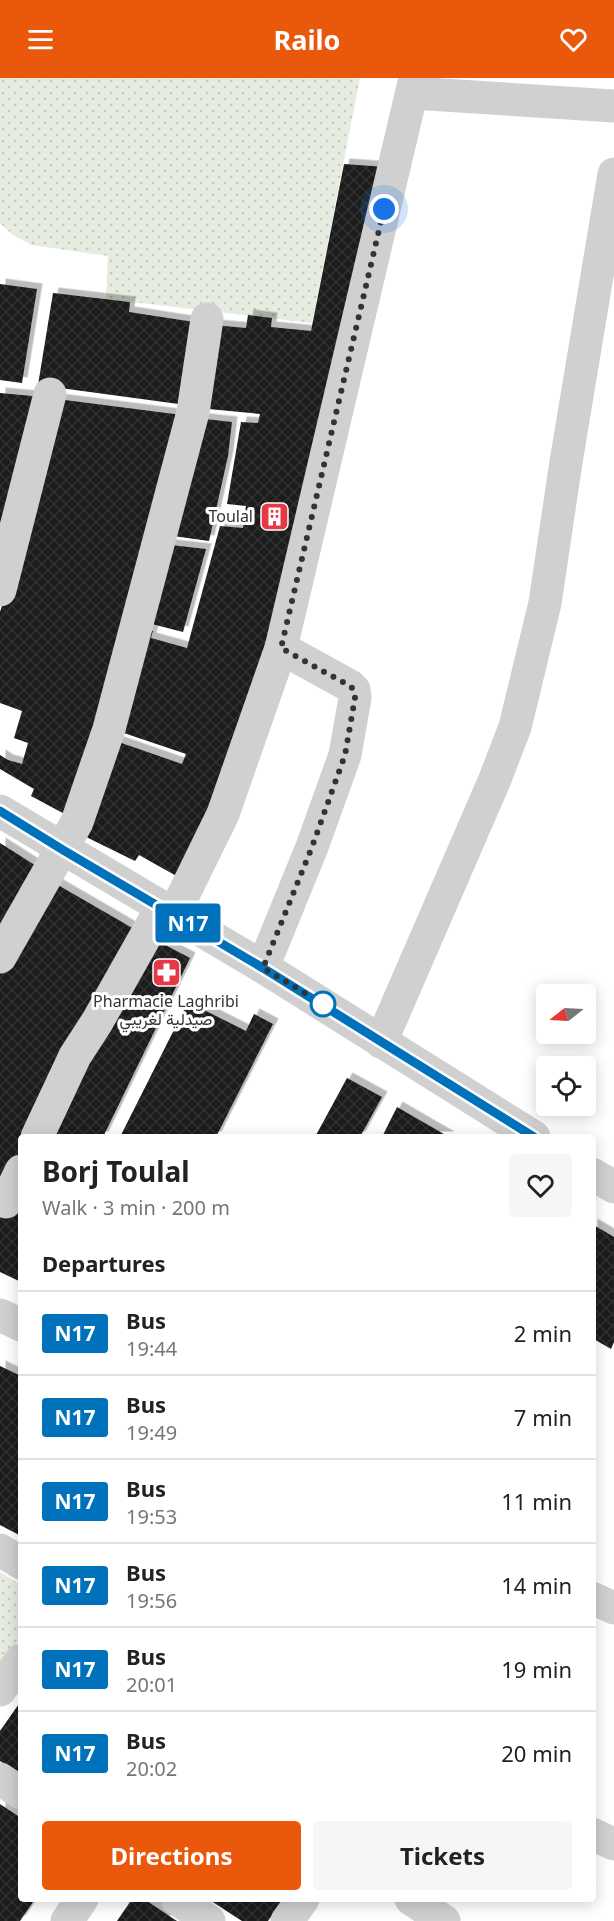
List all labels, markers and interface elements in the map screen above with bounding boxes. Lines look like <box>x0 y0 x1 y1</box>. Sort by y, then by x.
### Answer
text: Railo <box>274 21 340 58</box>
icon: menu <box>24 23 57 56</box>
icon: heart <box>557 23 590 56</box>
your location <box>369 194 399 224</box>
building icon: Toulal <box>258 500 290 532</box>
place label: Toulal <box>208 505 253 527</box>
line badge: N17 <box>154 904 222 942</box>
text: N17 <box>167 909 209 937</box>
pharmacy icon: Pharmacie Laghribi صيدلية لغريبي <box>150 957 182 989</box>
north arrow <box>536 984 596 1044</box>
map controls <box>536 984 596 1116</box>
place label: Pharmacie Laghribi صيدلية لغريبي <box>93 990 239 1033</box>
unlabelled marker <box>310 991 336 1017</box>
button: locate <box>536 1056 596 1116</box>
text: Borj Toulal <box>42 1152 190 1190</box>
button: heart <box>509 1154 572 1217</box>
text: Walk · 3 min · 200 m <box>42 1194 230 1221</box>
text: Departures <box>42 1248 166 1278</box>
text: Bus <box>126 1305 166 1335</box>
text: 2 min <box>514 1318 572 1348</box>
text: N17 <box>54 1319 96 1347</box>
text: 19:44 <box>126 1335 177 1362</box>
text: Bus <box>126 1389 166 1419</box>
text: 7 min <box>514 1402 572 1432</box>
text: N17 <box>54 1403 96 1431</box>
text: 19:49 <box>126 1419 177 1446</box>
text: Bus <box>126 1473 166 1503</box>
text: 11 min <box>501 1486 572 1516</box>
text: N17 <box>54 1487 96 1515</box>
text: 19:53 <box>126 1503 177 1530</box>
text: Bus <box>126 1557 166 1587</box>
text: 14 min <box>501 1570 572 1600</box>
text: N17 <box>54 1571 96 1599</box>
text: 19:56 <box>126 1587 177 1614</box>
text: Bus <box>126 1641 166 1671</box>
text: 19 min <box>501 1654 572 1684</box>
text: N17 <box>54 1655 96 1683</box>
text: 20:01 <box>126 1671 177 1698</box>
text: Bus <box>126 1725 166 1755</box>
text: 20 min <box>501 1738 572 1768</box>
text: N17 <box>54 1739 96 1767</box>
text: 20:02 <box>126 1755 177 1782</box>
button: Directions <box>42 1821 301 1890</box>
button: Tickets <box>313 1821 572 1890</box>

